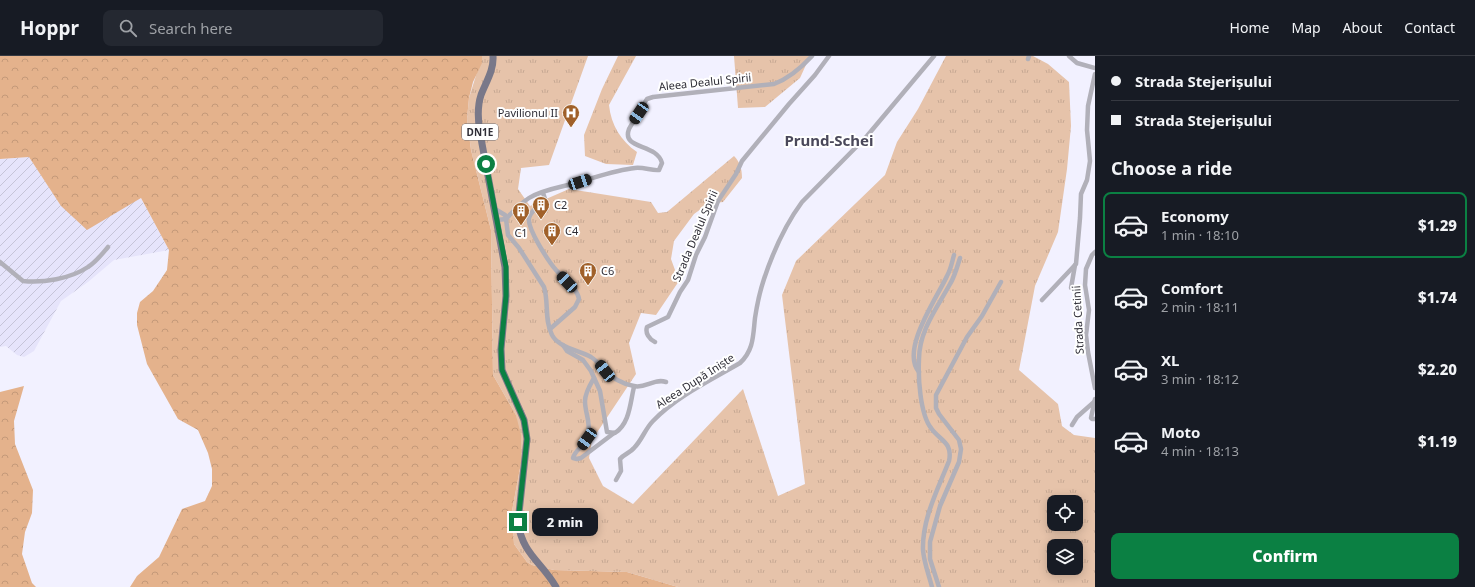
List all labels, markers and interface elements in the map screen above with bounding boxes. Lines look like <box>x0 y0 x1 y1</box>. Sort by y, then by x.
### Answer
search box <box>103 10 383 46</box>
text: Hoppr <box>20 15 79 41</box>
icon: search <box>117 17 139 39</box>
text: Search here <box>149 18 232 38</box>
text: Home <box>1230 18 1269 37</box>
text: Map <box>1291 18 1321 37</box>
text: About <box>1343 18 1382 37</box>
text: Contact <box>1404 18 1455 37</box>
street label: Aleea Dealul Spirii <box>658 69 752 94</box>
text: Strada Stejerișului <box>1135 71 1272 91</box>
car <box>627 100 651 126</box>
hospital icon: Pavilionul II <box>561 103 581 128</box>
place label: Pavilionul II <box>498 105 558 120</box>
text: Strada Stejerișului <box>1135 110 1272 130</box>
road number: DN1E <box>462 124 498 140</box>
district label: Prund-Schei <box>785 130 874 150</box>
route start <box>477 155 495 173</box>
text: Choose a ride <box>1111 156 1232 180</box>
car <box>567 173 593 191</box>
street label: Strada Dealul Spirii <box>669 188 721 284</box>
building icon: C2 <box>531 195 551 220</box>
place label: C2 <box>554 197 567 212</box>
building icon: C1 <box>511 201 531 226</box>
text: Economy <box>1161 206 1229 226</box>
icon: car <box>1113 207 1149 243</box>
text: $1.29 <box>1418 215 1457 235</box>
building icon: C4 <box>542 221 562 246</box>
place label: C4 <box>565 223 579 238</box>
place label: C1 <box>514 225 528 240</box>
text: 1 min · 18:10 <box>1161 226 1239 244</box>
building icon: C6 <box>578 261 598 286</box>
place label: C6 <box>601 263 614 278</box>
car <box>554 269 580 295</box>
text: Comfort <box>1161 278 1223 298</box>
icon: car <box>1113 279 1149 315</box>
street label: Strada Cetinii <box>1068 285 1087 355</box>
text: $1.74 <box>1418 287 1457 307</box>
text: 2 min · 18:11 <box>1161 298 1239 316</box>
street label: Aleea După Iniște <box>653 350 737 412</box>
text: XL <box>1161 350 1179 370</box>
icon: car <box>1113 351 1149 387</box>
car <box>593 358 617 384</box>
text: $2.20 <box>1418 359 1457 379</box>
text: 3 min · 18:12 <box>1161 370 1239 388</box>
text: Moto <box>1161 422 1200 442</box>
icon: car <box>1113 423 1149 459</box>
car <box>575 426 599 452</box>
text: $1.19 <box>1418 431 1457 451</box>
text: 4 min · 18:13 <box>1161 442 1239 460</box>
map controls <box>1047 495 1083 575</box>
button: locate <box>1047 495 1083 531</box>
callout: 2 min <box>532 508 598 536</box>
route end <box>509 513 527 531</box>
text: 2 min <box>547 513 583 531</box>
button: Confirm <box>1111 533 1459 579</box>
button: layers <box>1047 539 1083 575</box>

